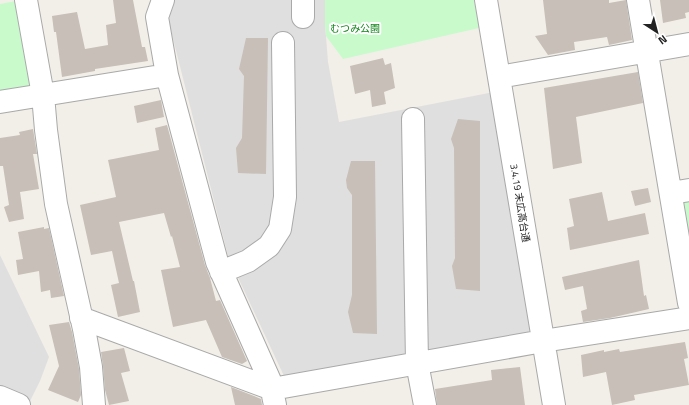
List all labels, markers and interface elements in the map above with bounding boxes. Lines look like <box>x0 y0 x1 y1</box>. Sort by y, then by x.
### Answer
north arrow <box>637 12 677 52</box>
park label: むつみ公園 <box>330 21 380 36</box>
text: N <box>655 31 671 49</box>
street label: 3.4.19 末広高台通 <box>506 163 534 243</box>

